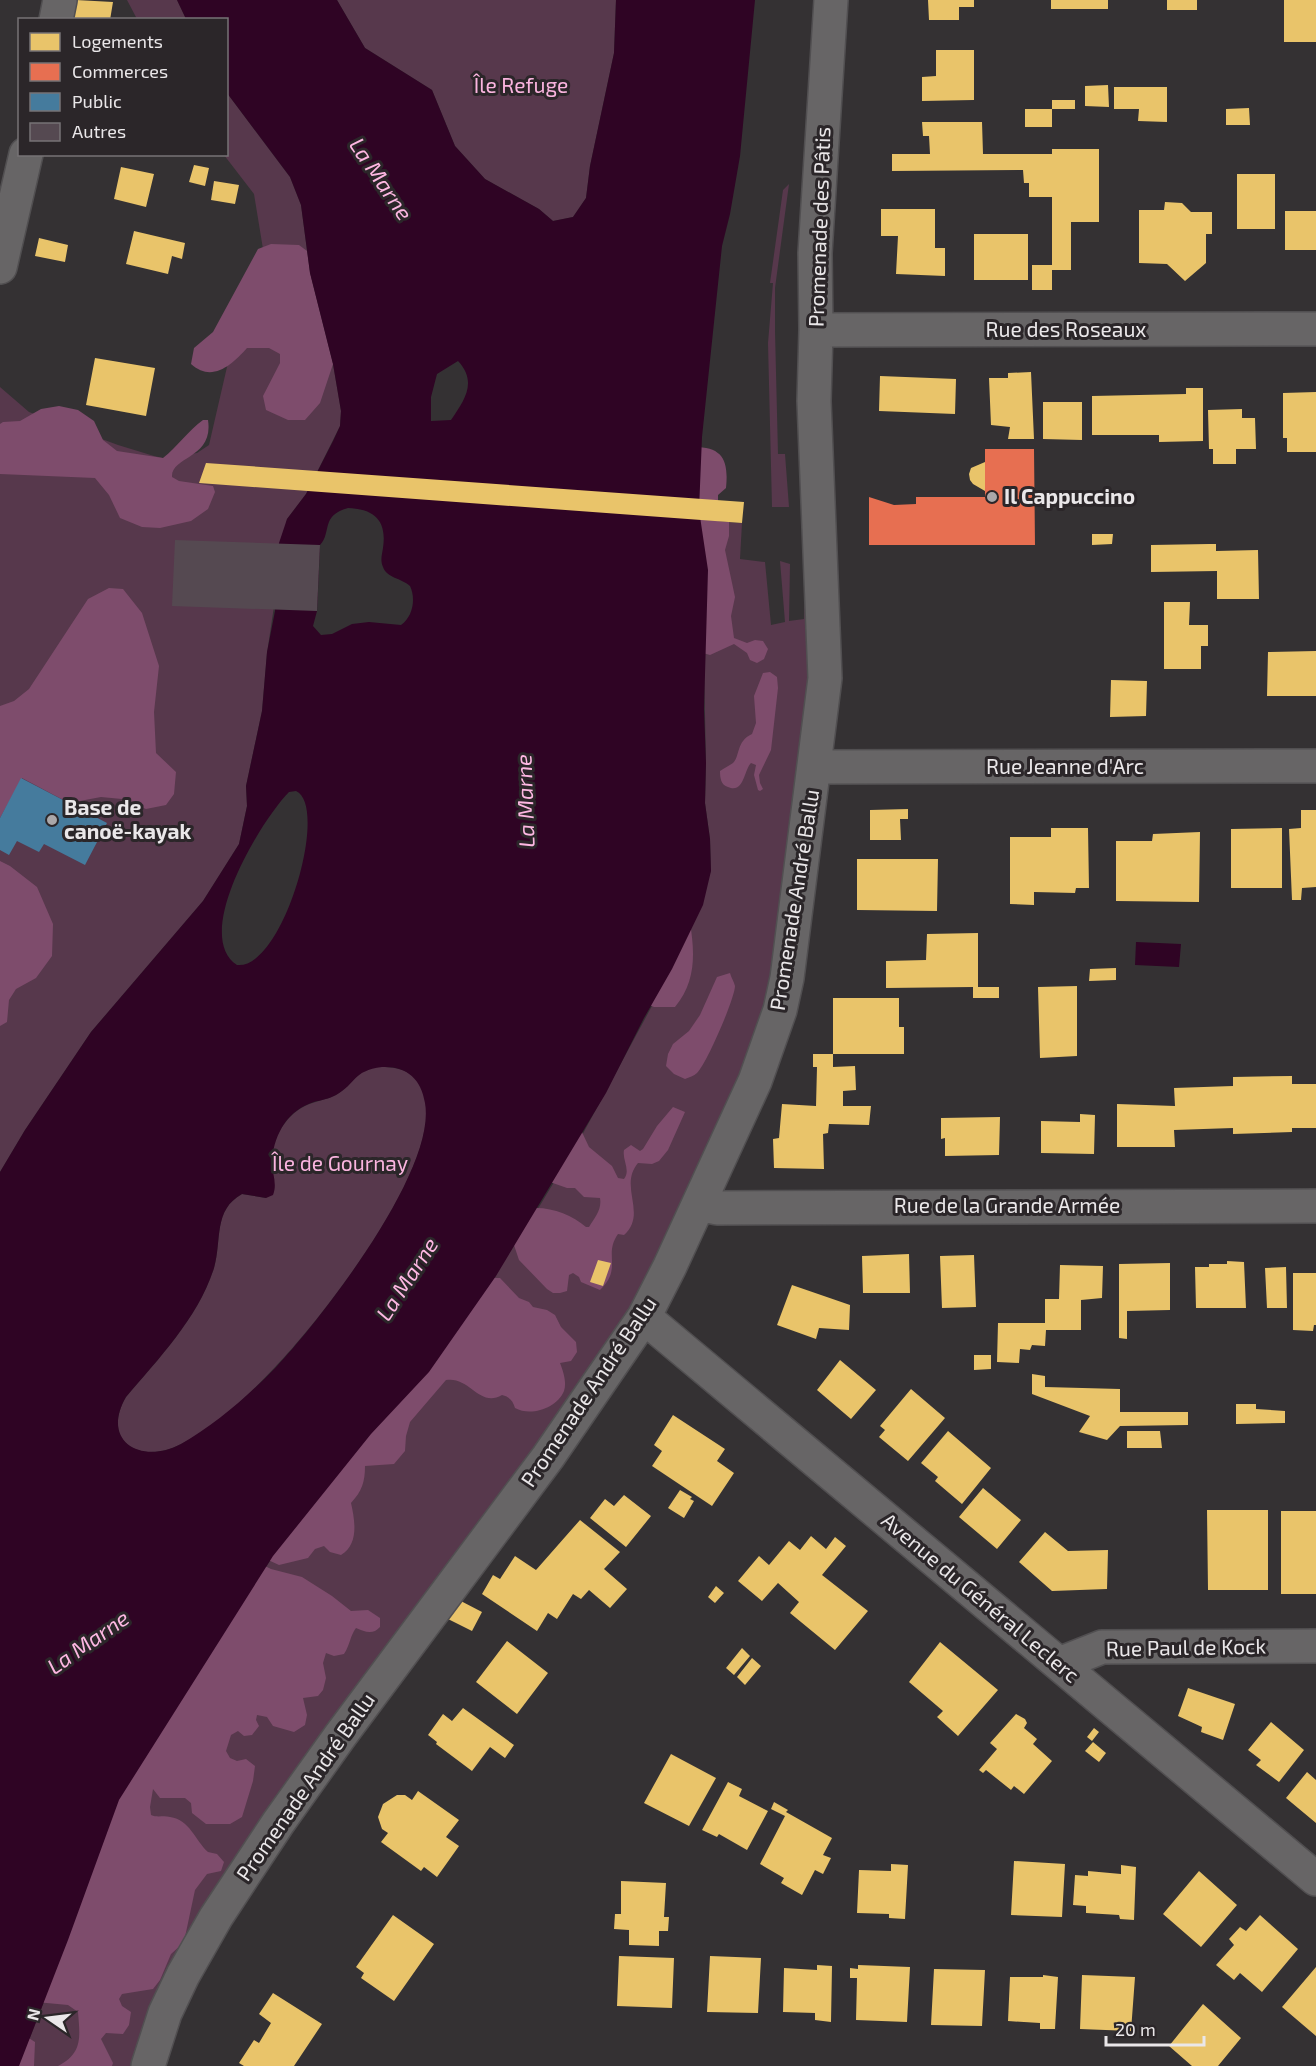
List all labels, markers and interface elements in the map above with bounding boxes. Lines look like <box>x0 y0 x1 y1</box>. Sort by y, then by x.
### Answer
legend <box>18 18 228 156</box>
text: Logements <box>72 30 163 52</box>
text: Commerces <box>72 60 168 82</box>
park label: Île Refuge <box>473 72 568 97</box>
text: Public <box>72 90 122 112</box>
text: Autres <box>72 120 126 142</box>
street label: Promenade des Pâtis <box>803 126 834 327</box>
water label: La Marne <box>345 132 419 225</box>
street label: Rue des Roseaux <box>986 316 1146 341</box>
place label: Il Cappuccino <box>1004 483 1135 508</box>
marker: Il Cappuccino <box>985 490 999 504</box>
street label: Rue Jeanne d'Arc <box>986 753 1144 778</box>
water label: La Marne <box>509 754 539 848</box>
street label: Promenade André Ballu <box>764 787 823 1012</box>
place label: Base de canoë-kayak <box>64 794 192 844</box>
marker: Base de canoë-kayak <box>45 813 59 827</box>
park label: Île de Gournay <box>271 1150 408 1175</box>
street label: Rue de la Grande Armée <box>894 1192 1120 1217</box>
water label: La Marne <box>370 1232 443 1325</box>
street label: Promenade André Ballu <box>515 1291 661 1491</box>
street label: Avenue du Général Leclerc <box>877 1507 1085 1687</box>
water label: La Marne <box>42 1604 133 1679</box>
street label: Rue Paul de Kock <box>1106 1633 1267 1660</box>
street label: Promenade André Ballu <box>230 1687 379 1885</box>
north arrow <box>18 1988 78 2048</box>
text: N <box>22 2006 44 2022</box>
scale bar <box>1106 2009 1204 2047</box>
text: 20 m <box>1115 2018 1156 2040</box>

